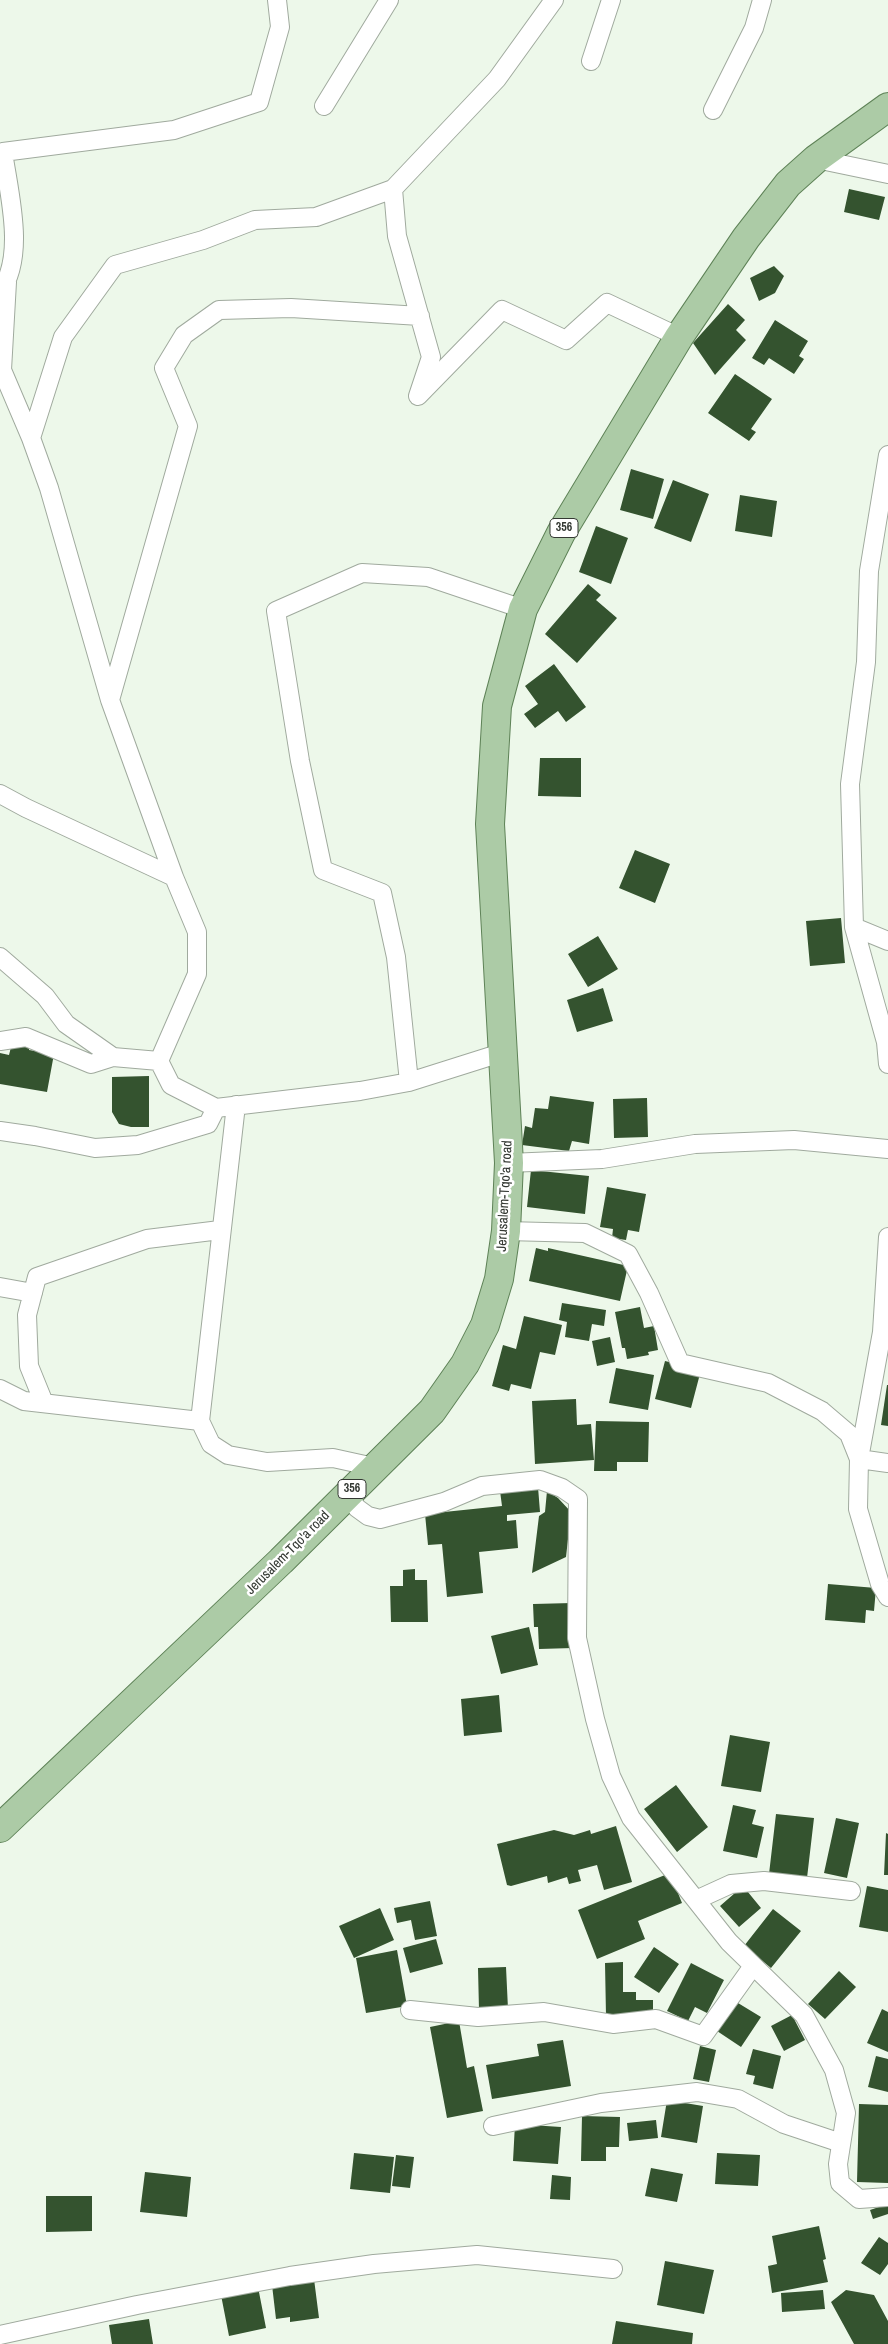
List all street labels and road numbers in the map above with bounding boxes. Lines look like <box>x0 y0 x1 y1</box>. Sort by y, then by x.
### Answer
road number: 356 <box>550 518 578 538</box>
street label: Jerusalem-Tqo'a road <box>494 1140 516 1252</box>
road number: 356 <box>338 1480 366 1498</box>
street label: Jerusalem-Tqo'a road <box>243 1508 333 1598</box>

